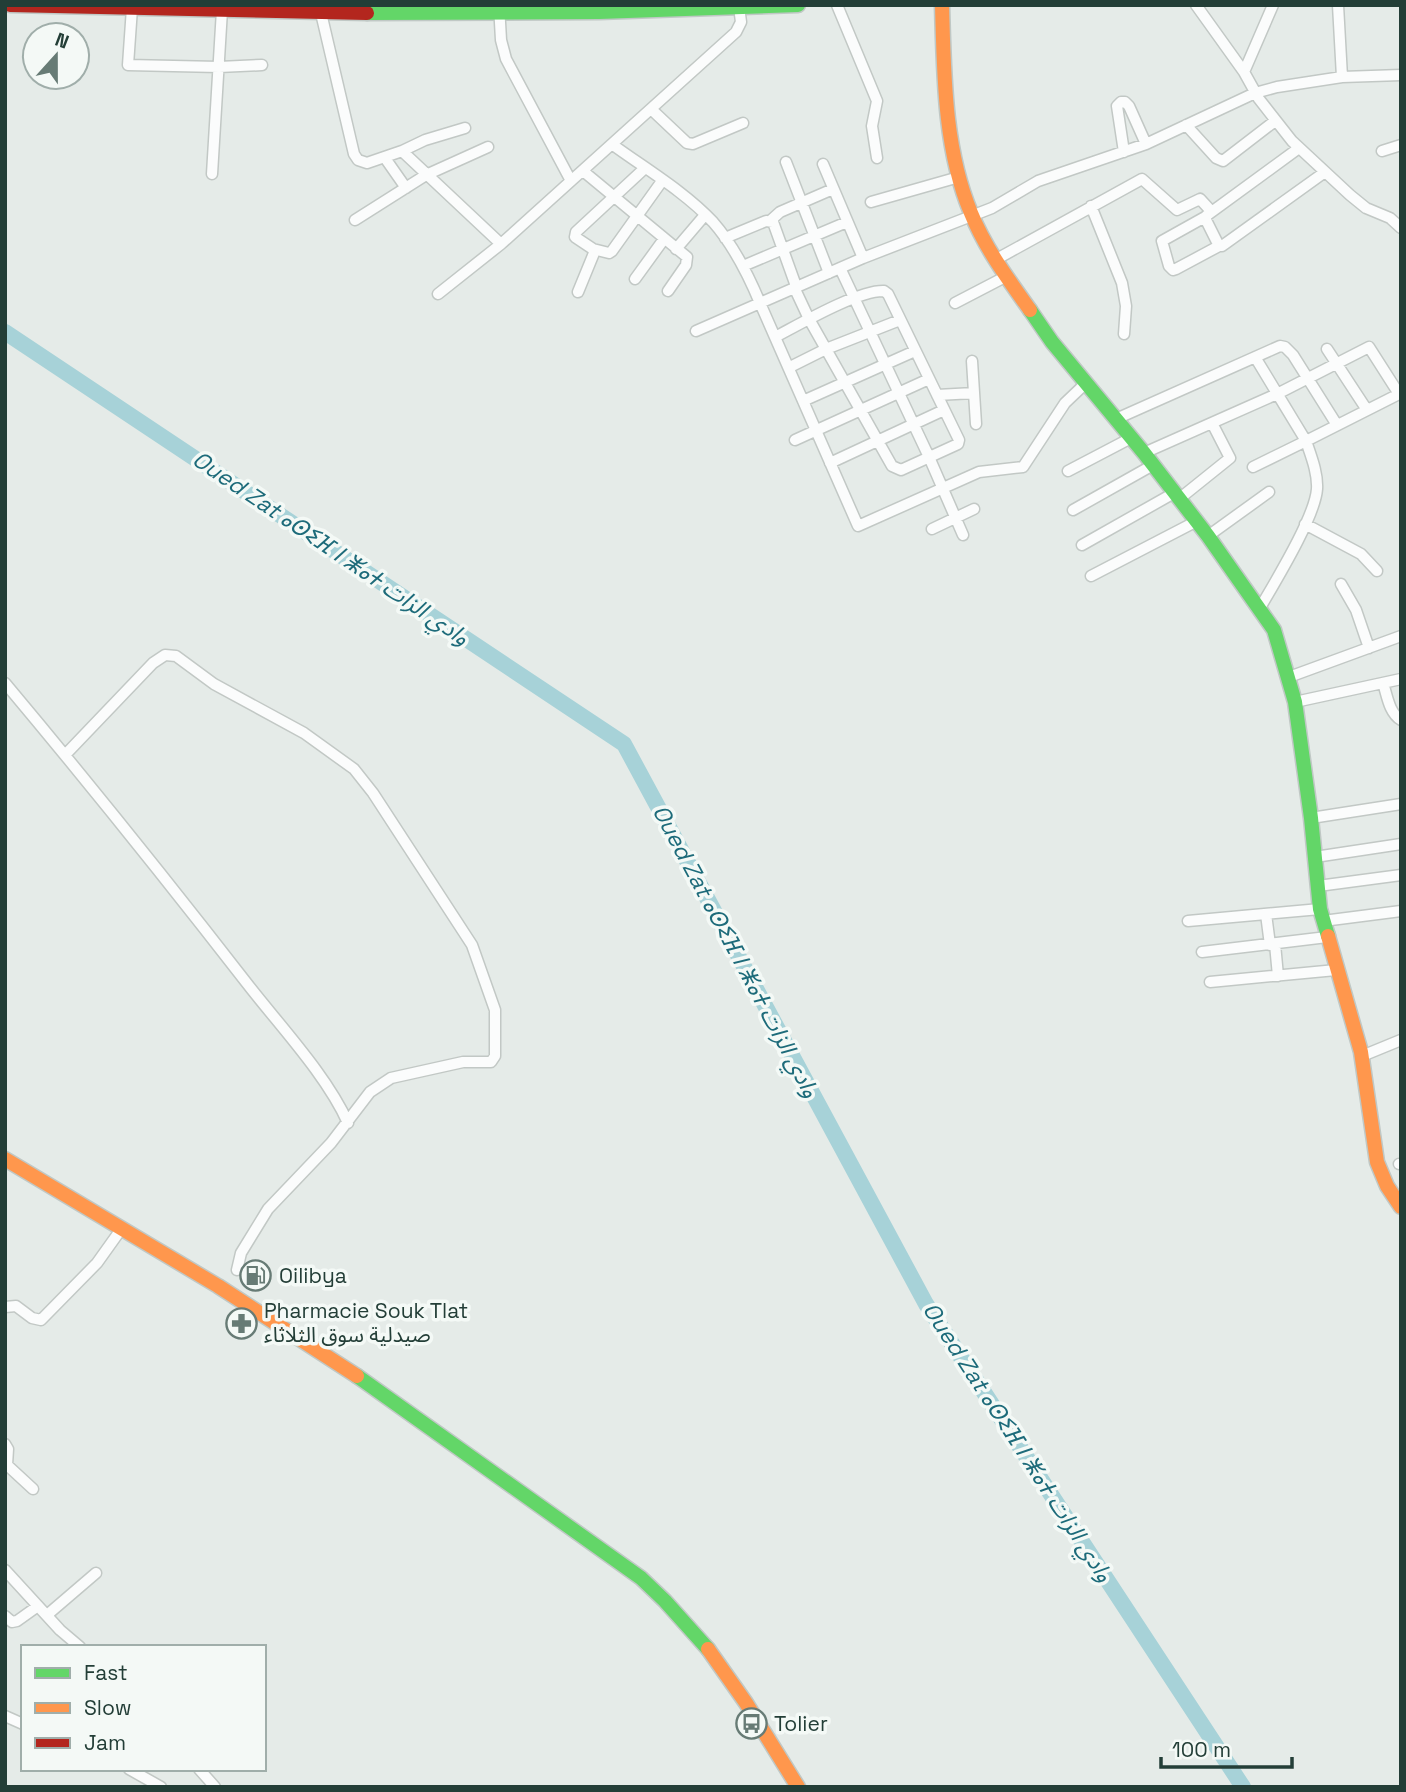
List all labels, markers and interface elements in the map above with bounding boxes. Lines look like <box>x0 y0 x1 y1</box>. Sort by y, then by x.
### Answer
north arrow <box>21 21 91 91</box>
text: N <box>51 27 72 55</box>
water label: Oued Zat ⴰⵙⵉⴼ ⵏ ⵥⴰⵜ وادي الزات <box>185 444 475 655</box>
water label: Oued Zat ⴰⵙⵉⴼ ⵏ ⵥⴰⵜ وادي الزات <box>643 799 826 1104</box>
fuel station icon: Oilibya <box>239 1259 273 1293</box>
place label: Oilibya <box>279 1262 347 1289</box>
water label: Oued Zat ⴰⵙⵉⴼ ⵏ ⵥⴰⵜ وادي الزات <box>913 1296 1120 1589</box>
place label: Pharmacie Souk Tlat صيدلية سوق الثلاثاء <box>264 1297 468 1348</box>
pharmacy icon: Pharmacie Souk Tlat صيدلية سوق الثلاثاء <box>224 1306 258 1340</box>
legend <box>21 1645 266 1771</box>
text: Fast <box>84 1659 128 1686</box>
text: Slow <box>84 1694 132 1721</box>
bus stop icon: Tolier <box>734 1707 768 1741</box>
place label: Tolier <box>774 1710 828 1737</box>
scale bar <box>1161 1726 1292 1770</box>
text: Jam <box>84 1729 126 1756</box>
text: 100 m <box>1172 1736 1231 1763</box>

